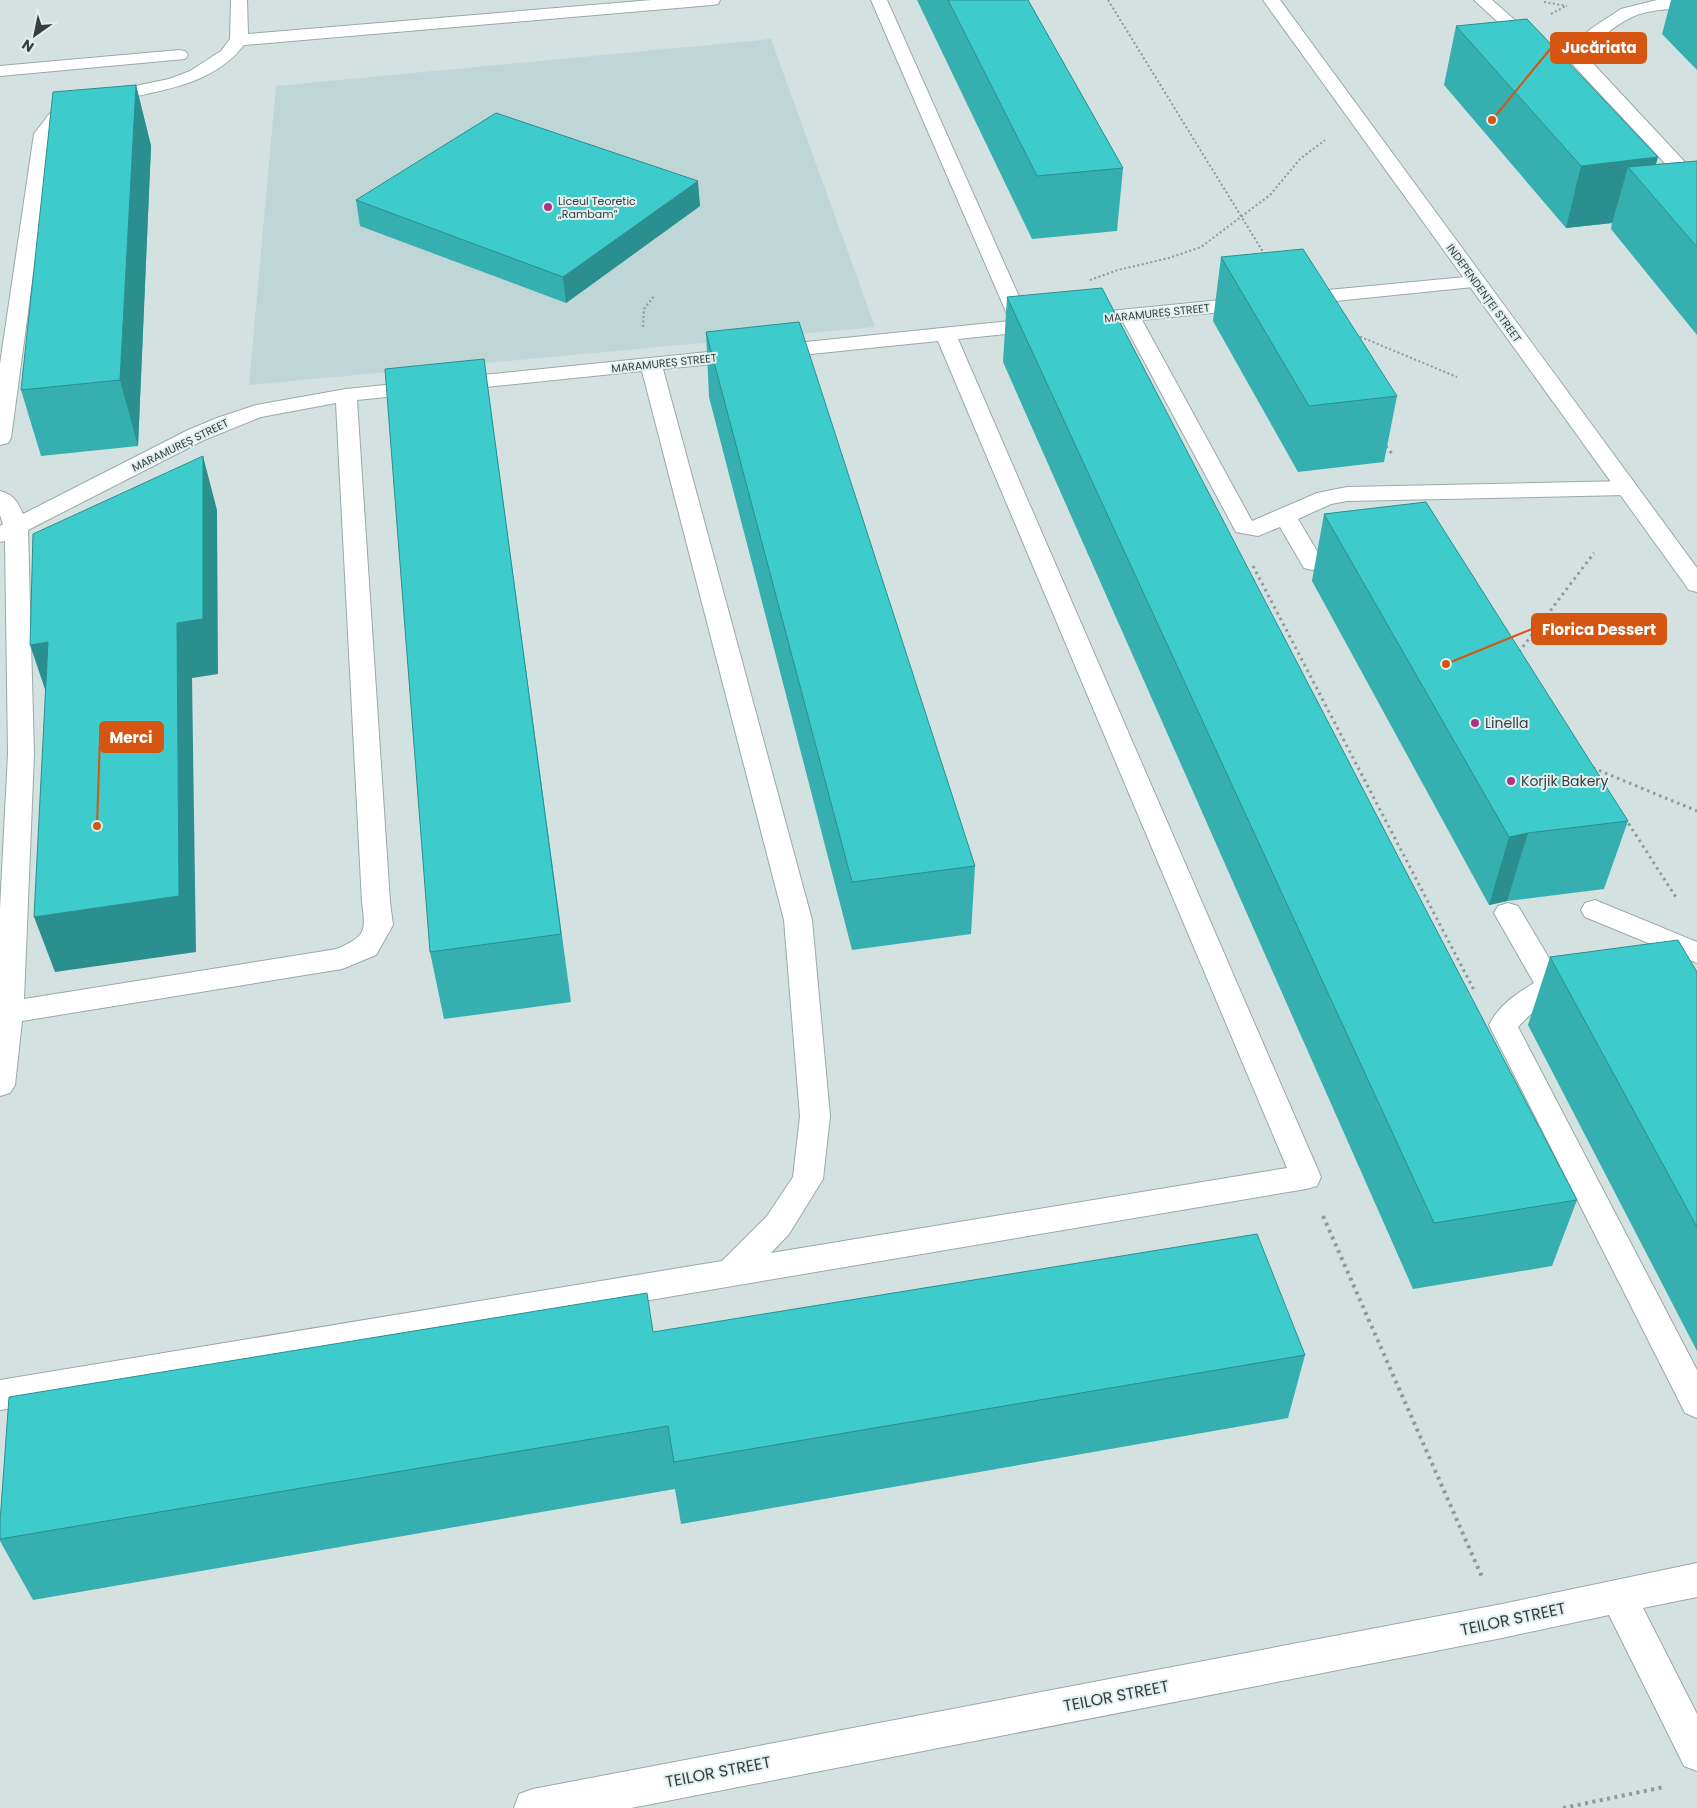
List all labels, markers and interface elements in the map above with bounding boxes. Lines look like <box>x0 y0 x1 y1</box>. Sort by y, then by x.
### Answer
north arrow <box>10 10 60 60</box>
callout: Jucăriata <box>1551 33 1646 63</box>
text: N <box>18 35 38 57</box>
text: Jucăriata <box>1561 37 1637 58</box>
place label: Liceul Teoretic „Rambam“ <box>557 193 636 222</box>
marker: Liceul Teoretic „Rambam“ <box>542 201 554 213</box>
street label: INDEPENDENȚEI STREET <box>1443 240 1525 346</box>
street label: MARAMUREȘ STREET <box>1103 300 1211 326</box>
street label: MARAMUREȘ STREET <box>610 350 718 376</box>
street label: MARAMUREȘ STREET <box>129 415 231 475</box>
callout: Florica Dessert <box>1532 614 1666 644</box>
text: Florica Dessert <box>1542 619 1656 640</box>
place label: Linella <box>1485 713 1528 733</box>
marker: Linella <box>1469 717 1481 729</box>
callout: Merci <box>100 722 163 752</box>
text: Merci <box>110 727 152 748</box>
place label: Korjik Bakery <box>1521 771 1609 791</box>
marker: Korjik Bakery <box>1505 775 1517 787</box>
street label: TEILOR STREET <box>1458 1597 1568 1641</box>
street label: TEILOR STREET <box>1061 1674 1171 1718</box>
street label: TEILOR STREET <box>663 1750 773 1794</box>

